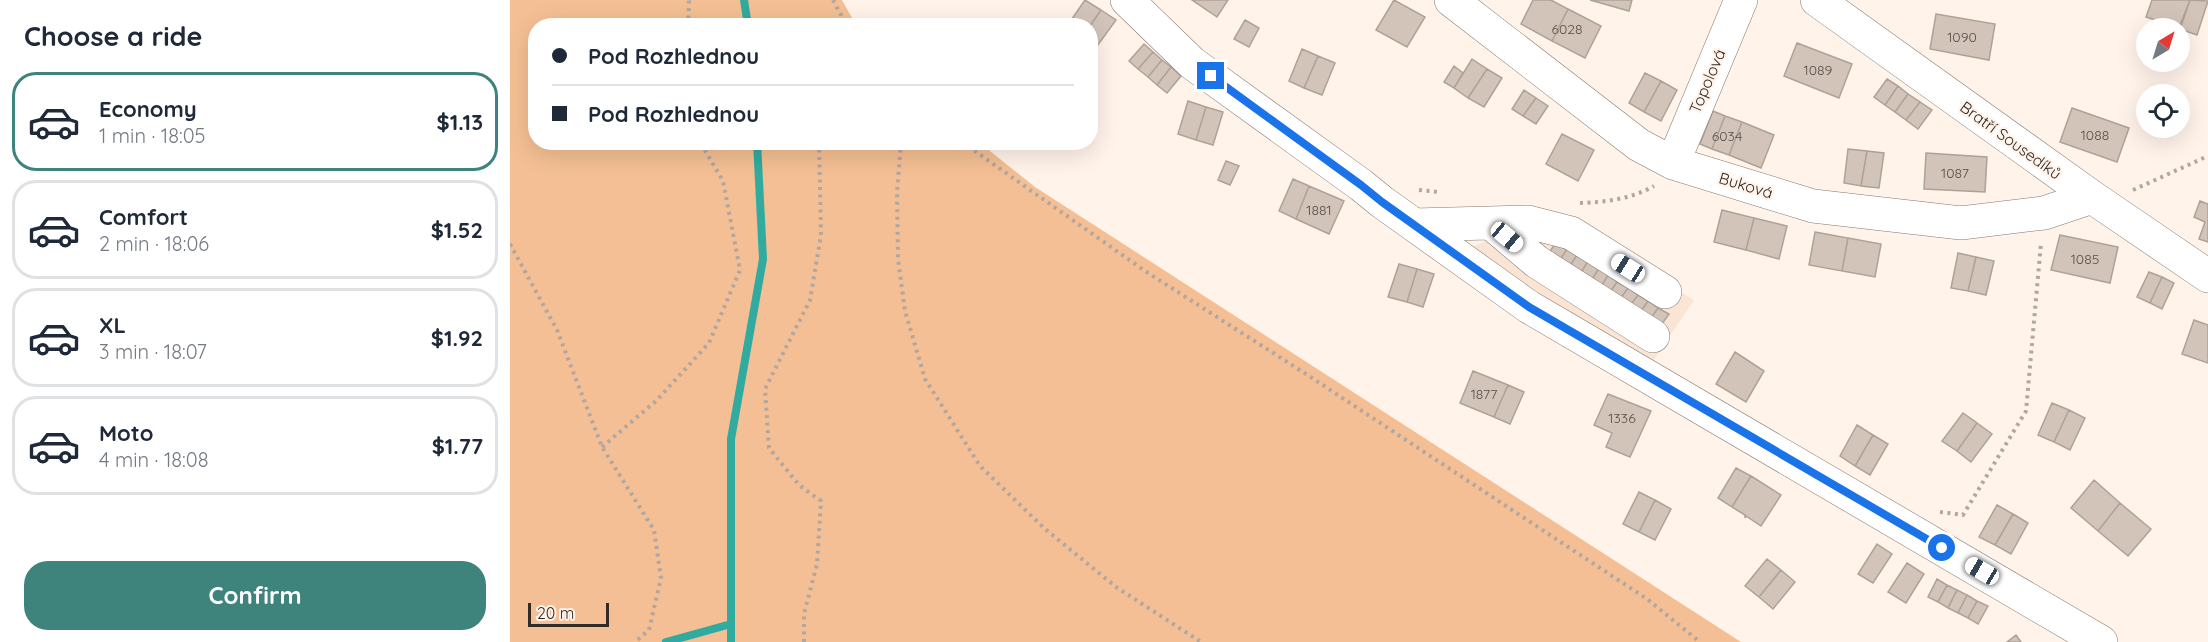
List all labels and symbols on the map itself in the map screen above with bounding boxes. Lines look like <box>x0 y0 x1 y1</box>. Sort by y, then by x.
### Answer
north arrow <box>2136 18 2190 72</box>
house number: 6028 <box>1551 20 1583 38</box>
house number: 1090 <box>1947 28 1977 46</box>
street label: Topolová <box>1685 46 1729 116</box>
house number: 1089 <box>1804 61 1833 79</box>
route end <box>1197 62 1224 89</box>
street label: Bratří Sousedíků <box>1956 97 2066 183</box>
house number: 1088 <box>2081 126 2109 144</box>
house number: 6034 <box>1712 127 1742 145</box>
house number: 1087 <box>1941 164 1969 182</box>
street label: Buková <box>1717 167 1775 203</box>
house number: 1881 <box>1306 201 1332 219</box>
car <box>1487 219 1527 255</box>
house number: 1085 <box>2071 250 2099 268</box>
car <box>1608 251 1648 285</box>
house number: 1877 <box>1471 385 1497 403</box>
house number: 1336 <box>1608 409 1636 427</box>
route start <box>1928 534 1955 561</box>
car <box>1962 554 2002 588</box>
scale bar <box>528 600 609 628</box>

